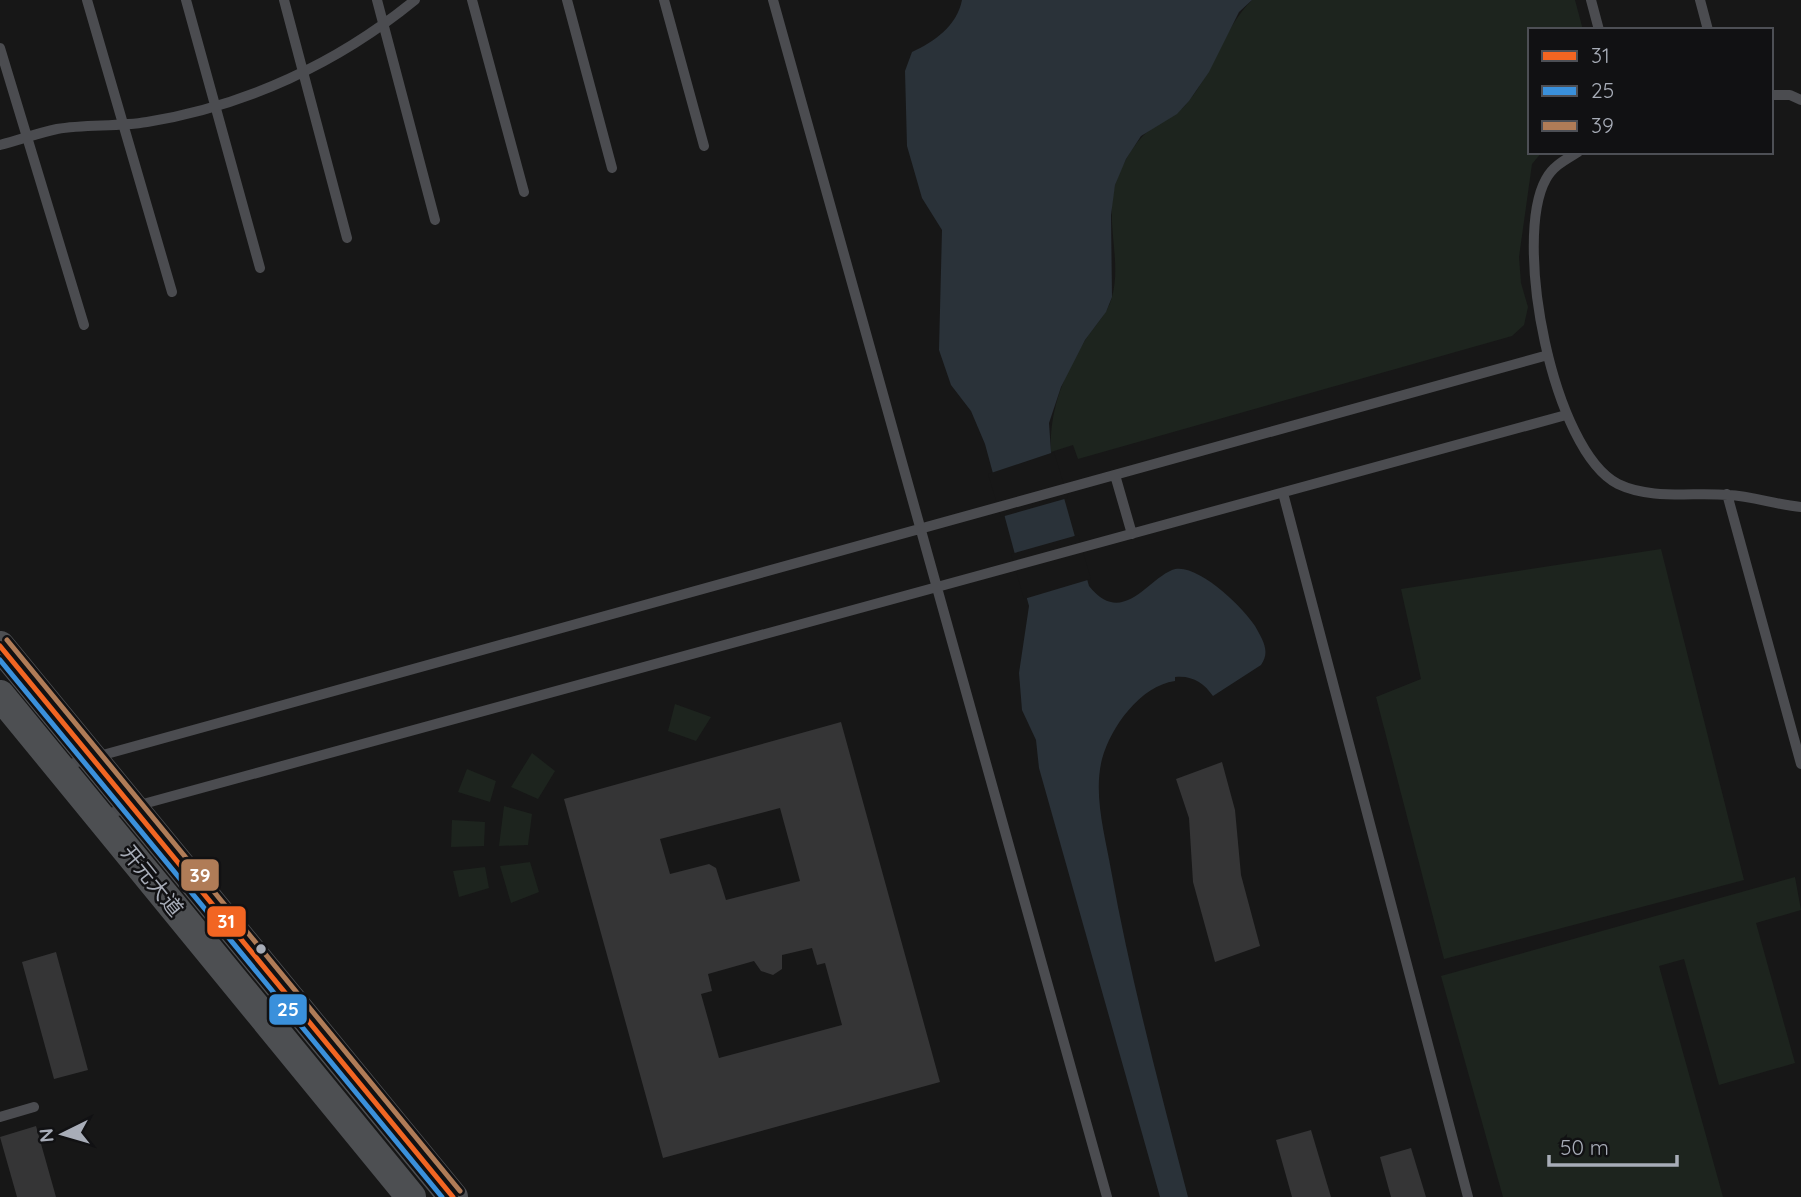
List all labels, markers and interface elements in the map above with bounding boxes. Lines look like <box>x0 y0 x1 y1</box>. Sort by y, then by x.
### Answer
legend <box>1528 28 1773 154</box>
text: 31 <box>1591 42 1610 68</box>
text: 25 <box>1591 77 1614 103</box>
text: 39 <box>1591 112 1614 138</box>
street label: 开元大道 <box>116 840 189 921</box>
line badge: 39 <box>180 858 220 892</box>
text: 39 <box>190 863 211 887</box>
line badge: 31 <box>206 905 247 938</box>
text: 31 <box>217 909 235 933</box>
unlabelled marker <box>254 942 268 956</box>
line badge: 25 <box>268 993 308 1026</box>
text: 25 <box>277 997 299 1021</box>
north arrow <box>28 1099 98 1169</box>
scale bar <box>1549 1124 1677 1168</box>
text: N <box>34 1127 59 1143</box>
text: 50 m <box>1560 1134 1609 1160</box>

